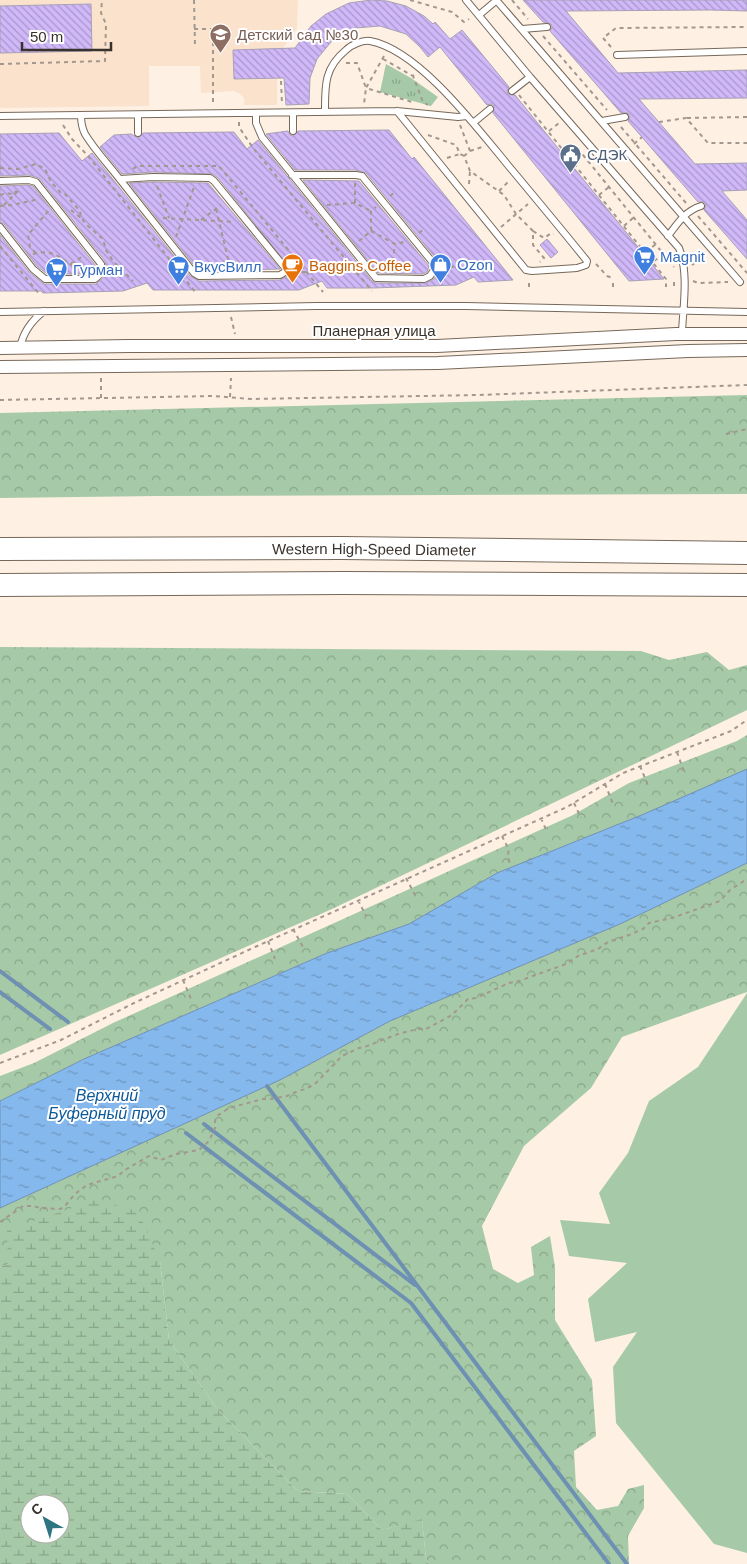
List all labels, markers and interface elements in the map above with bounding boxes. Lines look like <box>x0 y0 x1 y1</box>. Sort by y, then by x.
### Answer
scale bar <box>22 20 111 52</box>
school or university icon: Детский сад №30 <box>209 22 233 53</box>
place label: Детский сад №30 <box>237 26 358 43</box>
text: 50 m <box>30 28 63 45</box>
public building icon: СДЭК <box>559 142 583 173</box>
place label: СДЭК <box>587 146 627 163</box>
supermarket icon: Magnit <box>632 244 656 275</box>
place label: Magnit <box>660 248 706 265</box>
shop icon: Ozon <box>429 252 453 283</box>
cafe icon: Baggins Coffee <box>281 253 305 284</box>
supermarket icon: ВкусВилл <box>166 254 190 285</box>
place label: Ozon <box>457 256 493 273</box>
supermarket icon: Гурман <box>45 257 69 288</box>
place label: Baggins Coffee <box>309 257 411 274</box>
place label: ВкусВилл <box>194 258 261 275</box>
place label: Гурман <box>73 261 123 278</box>
street label: Планерная улица <box>313 322 436 339</box>
street label: Western High-Speed Diameter <box>272 539 476 558</box>
water label: Верхний Буферный пруд <box>48 1087 166 1122</box>
north arrow <box>20 1494 70 1544</box>
text: С <box>28 1499 46 1518</box>

